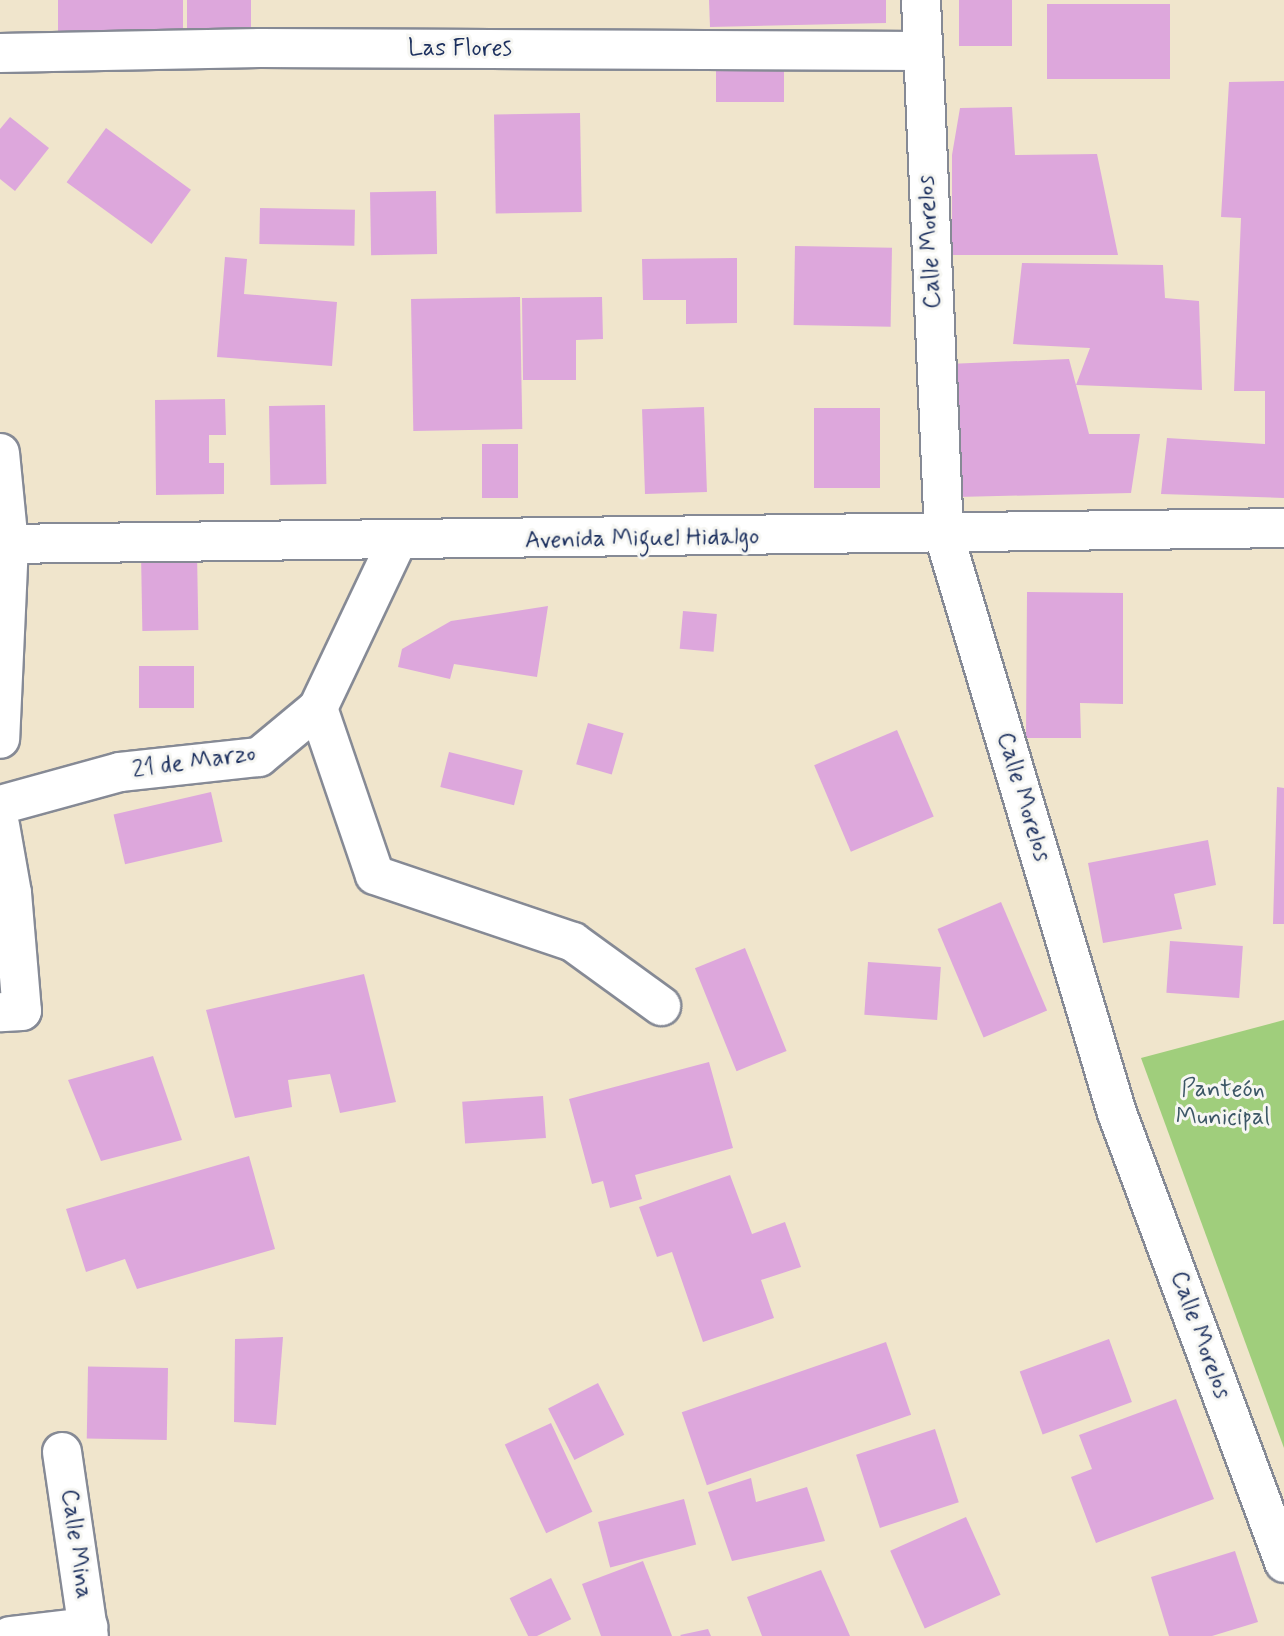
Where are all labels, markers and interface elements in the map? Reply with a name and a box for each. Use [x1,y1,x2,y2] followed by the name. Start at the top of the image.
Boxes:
[407,35,513,63] street label: Las Flores
[912,174,948,310] street label: Calle Morelos
[529,523,755,555] street label: Avenida Miguel Hidalgo
[990,728,1056,866] street label: Calle Morelos
[131,739,257,785] street label: 21 de Marzo
[1176,1076,1270,1132] park label: Panteón Municipal
[1163,1267,1237,1403] street label: Calle Morelos
[54,1488,98,1600] street label: Calle Mina

